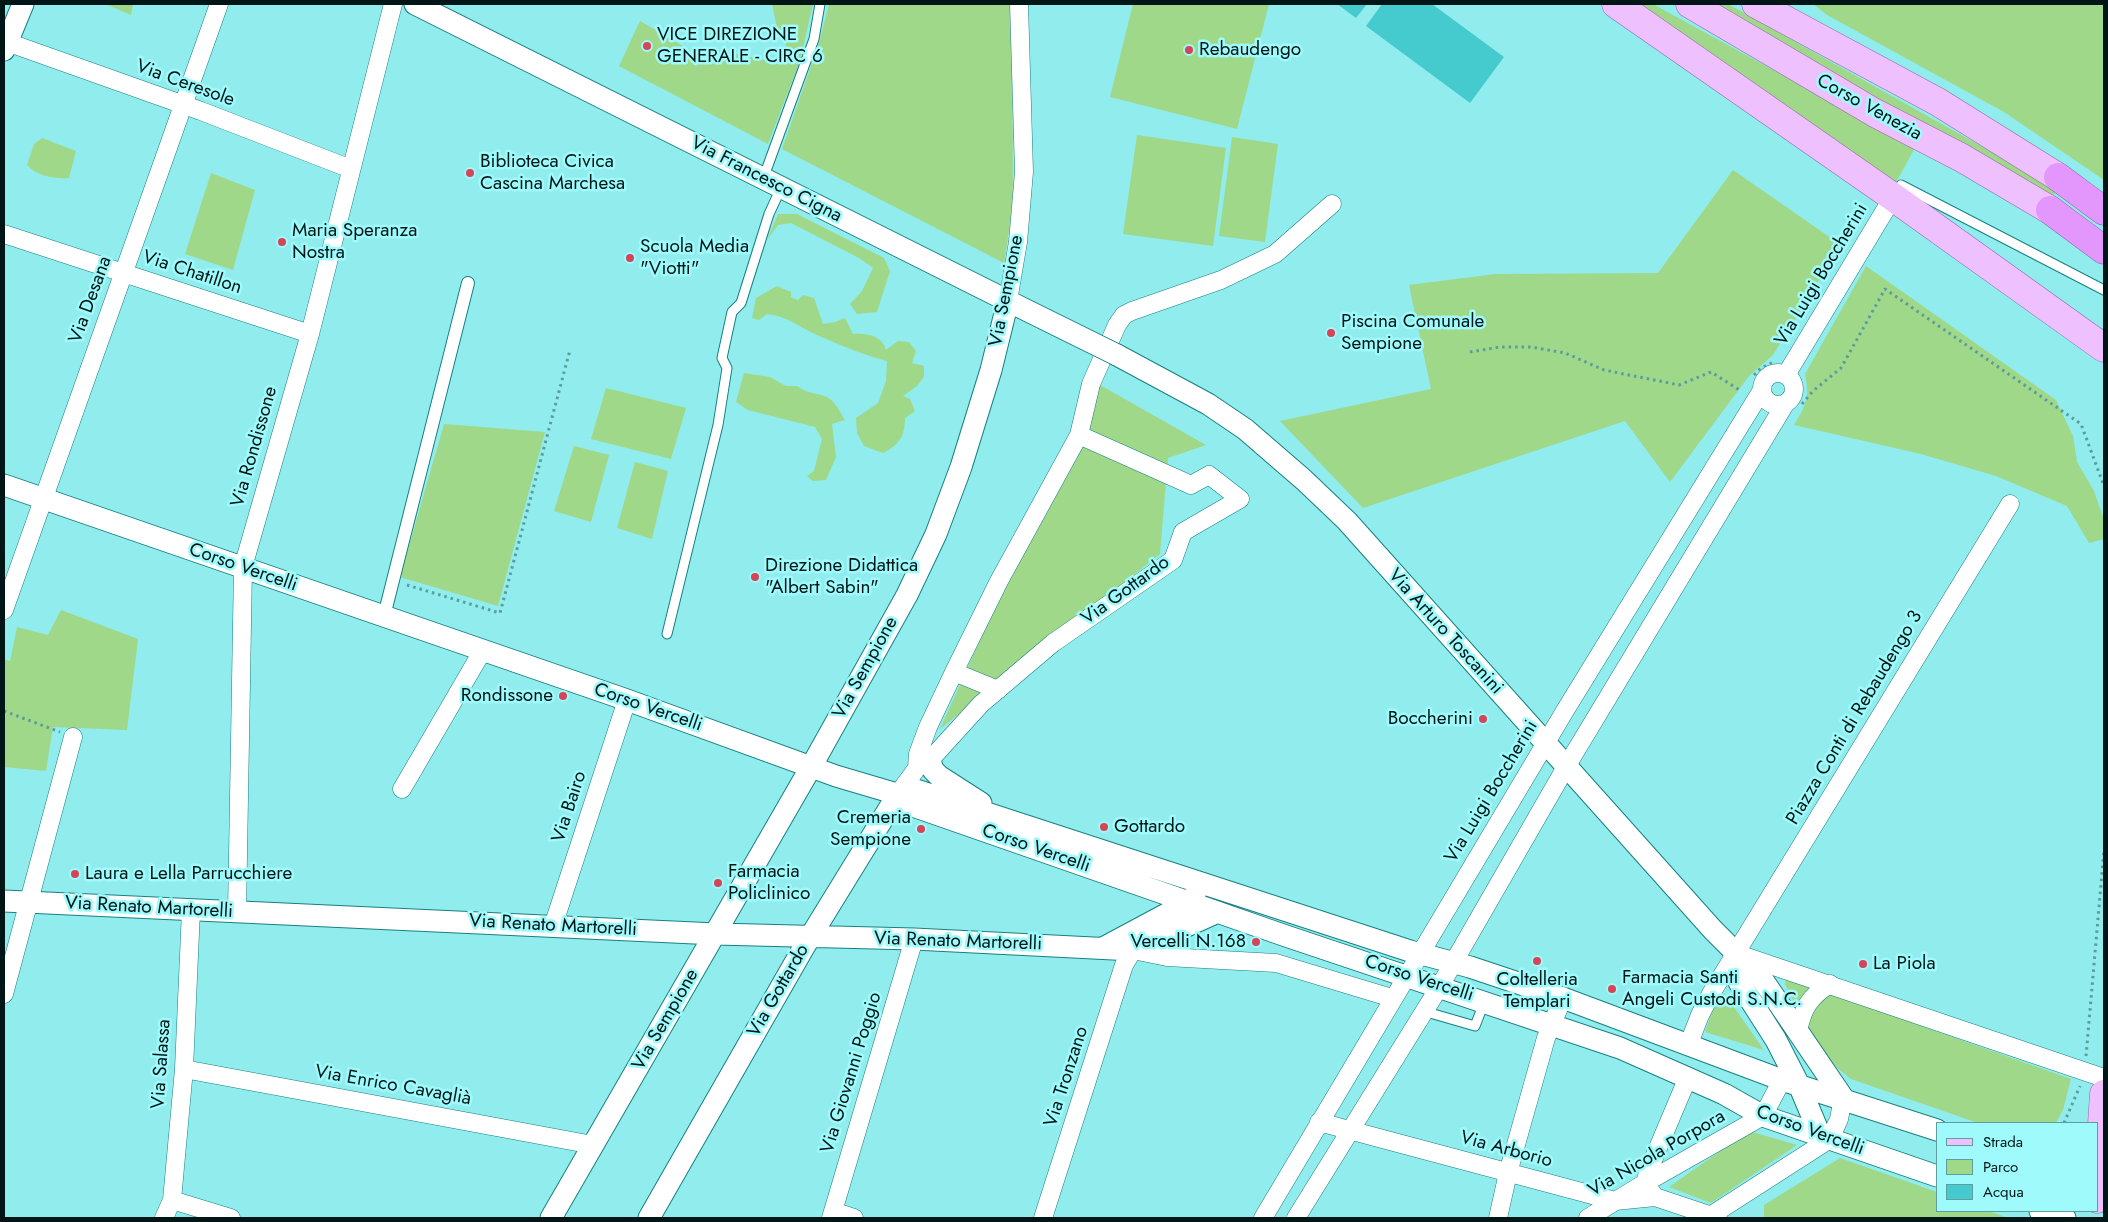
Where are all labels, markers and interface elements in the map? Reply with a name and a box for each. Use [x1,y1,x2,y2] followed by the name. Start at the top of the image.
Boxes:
[657,24,823,68] place label: VICE DIREZIONE GENERALE - CIRC 6
[1199,39,1301,61] place label: Rebaudengo
[641,40,653,52] marker: VICE DIREZIONE GENERALE - CIRC 6
[1183,44,1195,56] marker: Rebaudengo
[133,56,237,112] street label: Via Ceresole
[1812,70,1926,146] street label: Corso Venezia
[687,132,845,228] street label: Via Francesco Cigna
[480,151,625,195] place label: Biblioteca Civica Cascina Marchesa
[464,167,476,179] marker: Biblioteca Civica Cascina Marchesa
[1770,200,1874,350] street label: Via Luigi Boccherini
[292,220,417,264] place label: Maria Speranza Nostra
[985,233,1029,349] street label: Via Sempione
[276,236,288,248] marker: Maria Speranza Nostra
[640,236,749,280] place label: Scuola Media "Viotti"
[139,246,245,300] street label: Via Chatillon
[624,252,636,264] marker: Scuola Media "Viotti"
[65,253,117,347] street label: Via Desana
[1341,311,1484,355] place label: Piscina Comunale Sempione
[1325,327,1337,339] marker: Piscina Comunale Sempione
[227,384,283,510] street label: Via Rondissone
[186,539,300,597] street label: Corso Vercelli
[1077,551,1175,631] street label: Via Gottardo
[765,555,918,599] place label: Direzione Didattica "Albert Sabin"
[1383,564,1507,700] street label: Via Arturo Toscanini
[749,571,761,583] marker: Direzione Didattica "Albert Sabin"
[1782,607,1928,829] street label: Piazza Conti di Rebaudengo 3
[829,613,903,723] street label: Via Sempione
[591,679,705,737] street label: Corso Vercelli
[461,685,553,707] place label: Rondissone
[557,690,569,702] marker: Rondissone
[1388,708,1473,730] place label: Boccherini
[1477,713,1489,725] marker: Boccherini
[1440,717,1544,867] street label: Via Luigi Boccherini
[548,768,592,846] street label: Via Bairo
[830,807,911,851] place label: Cremeria Sempione
[1114,816,1185,838] place label: Gottardo
[979,820,1093,878] street label: Corso Vercelli
[1098,821,1110,833] marker: Gottardo
[915,823,927,835] marker: Cremeria Sempione
[728,861,810,905] place label: Farmacia Policlinico
[85,863,292,885] place label: Laura e Lella Parrucchiere
[69,868,81,880] marker: Laura e Lella Parrucchiere
[712,877,724,889] marker: Farmacia Policlinico
[64,892,234,924] street label: Via Renato Martorelli
[468,910,638,942] street label: Via Renato Martorelli
[874,928,1042,956] street label: Via Renato Martorelli
[1130,931,1246,953] place label: Vercelli N.168
[1250,936,1262,948] marker: Vercelli N.168
[743,941,815,1041] street label: Via Gottardo
[1362,951,1476,1007] street label: Corso Vercelli
[1873,953,1936,975] place label: La Piola
[1531,955,1543,967] marker: Coltelleria Templari
[1857,958,1869,970] marker: La Piola
[628,965,704,1075] street label: Via Sempione
[1622,967,1802,1011] place label: Farmacia Santi Angeli Custodi S.N.C.
[1496,969,1578,1013] place label: Coltelleria Templari
[1606,983,1618,995] marker: Farmacia Santi Angeli Custodi S.N.C.
[817,990,887,1156] street label: Via Giovanni Poggio
[147,1018,177,1110] street label: Via Salassa
[1040,1024,1094,1130] street label: Via Tronzano
[313,1061,473,1111] street label: Via Enrico Cavaglià
[1753,1101,1867,1161] street label: Corso Vercelli
[1585,1106,1729,1202] street label: Via Nicola Porpora
[1936,1122,2098,1212] legend
[1457,1127,1555,1173] street label: Via Arborio
[1983,1131,2023,1153] text: Strada
[1983,1156,2018,1178] text: Parco
[1983,1181,2024,1203] text: Acqua

